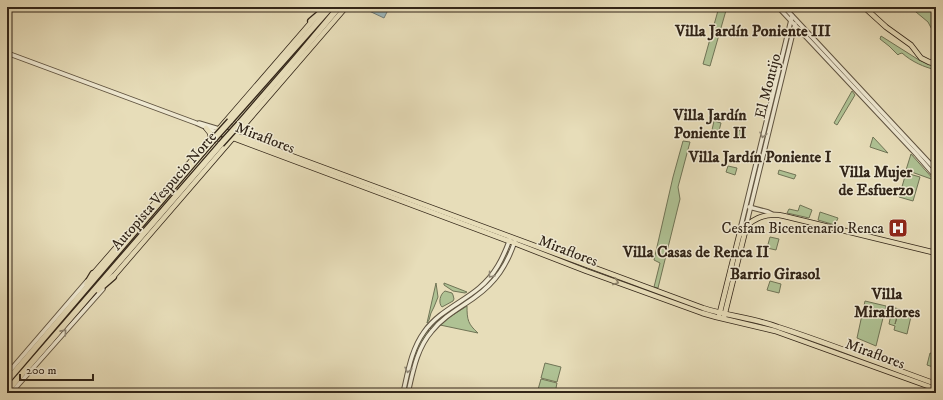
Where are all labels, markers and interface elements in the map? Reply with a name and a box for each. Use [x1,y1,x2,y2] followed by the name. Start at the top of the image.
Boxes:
[674,21,831,41] district label: Villa Jardín Poniente III
[751,51,785,121] street label: El Montijo
[672,105,747,143] district label: Villa Jardín Poniente II
[233,118,297,158] street label: Miraflores
[107,128,221,254] street label: Autopista Vespucio Norte
[759,131,768,138] one-way arrow
[688,147,832,167] district label: Villa Jardín Poniente I
[839,162,914,200] district label: Villa Mujer de Esfuerzo
[887,217,909,239] hospital icon: Cesfam Bicentenario Renca
[722,219,885,238] place label: Cesfam Bicentenario Renca
[536,231,600,271] street label: Miraflores
[622,242,769,262] district label: Villa Casas de Renca II
[730,264,821,284] district label: Barrio Girasol
[488,271,495,278] one-way arrow
[612,277,619,285] one-way arrow
[854,284,921,322] district label: Villa Miraflores
[60,329,67,337] one-way arrow
[843,334,907,374] street label: Miraflores
[20,356,93,382] scale bar
[26,363,56,378] text: 200 m
[405,367,413,373] one-way arrow

